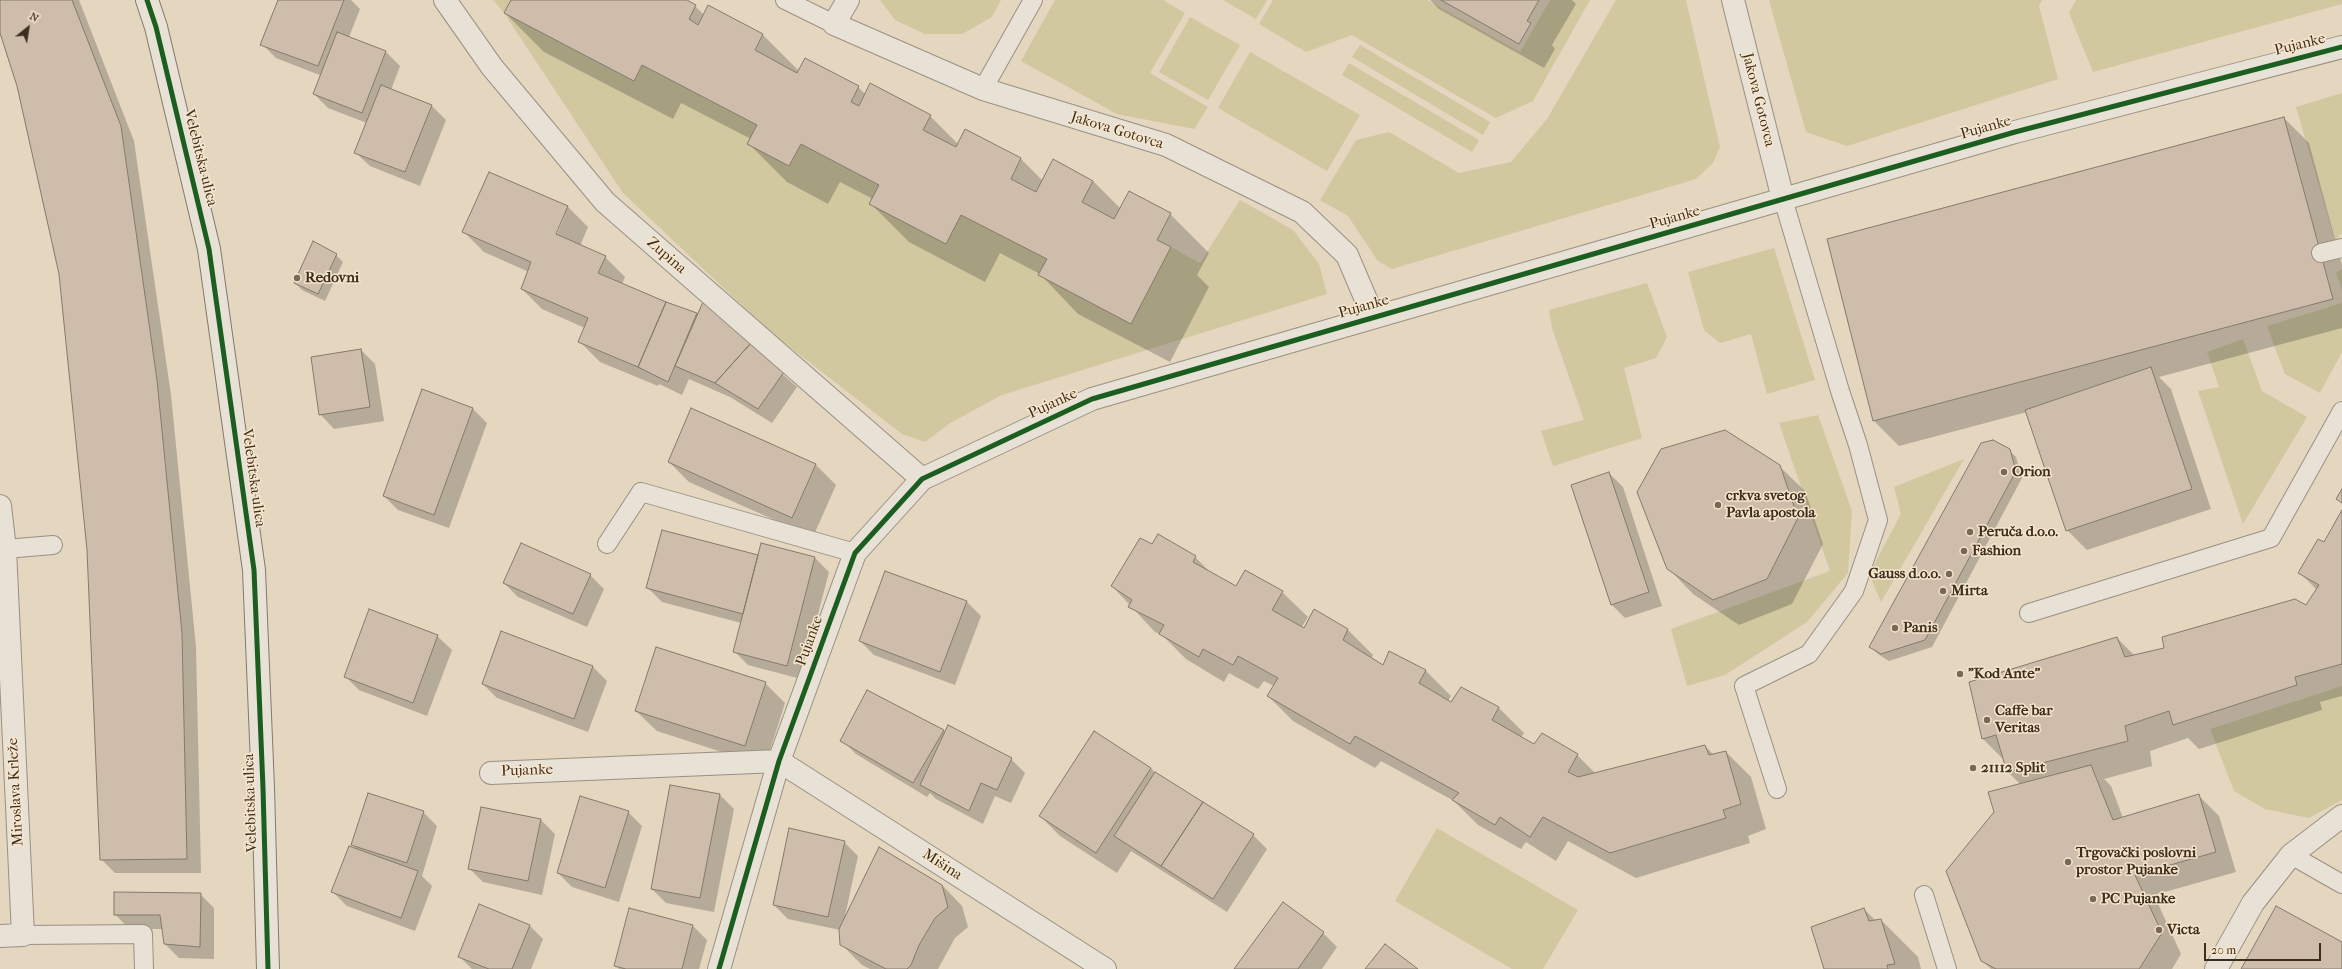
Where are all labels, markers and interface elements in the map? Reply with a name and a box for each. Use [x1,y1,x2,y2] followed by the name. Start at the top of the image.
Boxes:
[8,8,48,48] north arrow
[27,9,41,25] text: N
[2273,30,2327,60] street label: Pujanke
[1738,51,1778,149] street label: Jakova Gotovca
[179,108,221,208] street label: Velebitska ulica
[1068,108,1166,154] street label: Jakova Gotovca
[1959,112,2013,144] street label: Pujanke
[1648,202,1702,234] street label: Pujanke
[642,234,690,278] street label: Zupina
[305,269,359,287] place label: Redovni
[292,273,302,283] marker: Redovni
[1337,291,1391,323] street label: Pujanke
[1026,385,1080,423] street label: Pujanke
[237,428,269,528] street label: Velebitska ulica
[2012,463,2051,481] place label: Orion
[1999,467,2009,477] marker: Orion
[1726,487,1815,522] place label: crkva svetog Pavla apostola
[1713,500,1723,510] marker: crkva svetog Pavla apostola
[1978,523,2058,541] place label: Peruča d.o.o.
[1965,527,1975,537] marker: Peruča d.o.o.
[1972,542,2021,560] place label: Fashion
[1959,546,1969,556] marker: Fashion
[1868,565,1941,583] place label: Gauss d.o.o.
[1944,569,1954,579] marker: Gauss d.o.o.
[1951,582,1988,600] place label: Mirta
[1938,586,1948,596] marker: Mirta
[793,614,827,668] street label: Pujanke
[1903,619,1938,637] place label: Panis
[1890,623,1900,633] marker: Panis
[1968,665,2040,683] place label: "Kod Ante"
[1955,669,1965,679] marker: "Kod Ante"
[1995,702,2053,737] place label: Caffe bar Veritas
[1982,715,1992,725] marker: Caffe bar Veritas
[4,737,28,847] street label: Miroslava Krleže
[240,753,262,853] street label: Velebitska ulica
[1981,759,2045,777] place label: 21112 Split
[501,761,553,781] street label: Pujanke
[1968,763,1978,773] marker: 21112 Split
[2076,844,2196,879] place label: Trgovački poslovni prostor Pujanke
[919,846,965,884] street label: Mišina
[2063,857,2073,867] marker: Trgovački poslovni prostor Pujanke
[2101,890,2175,908] place label: PC Pujanke
[2088,894,2098,904] marker: PC Pujanke
[2167,921,2200,939] place label: Victa
[2154,925,2164,935] marker: Victa
[2206,935,2323,961] scale bar
[2211,943,2236,957] text: 20 m

